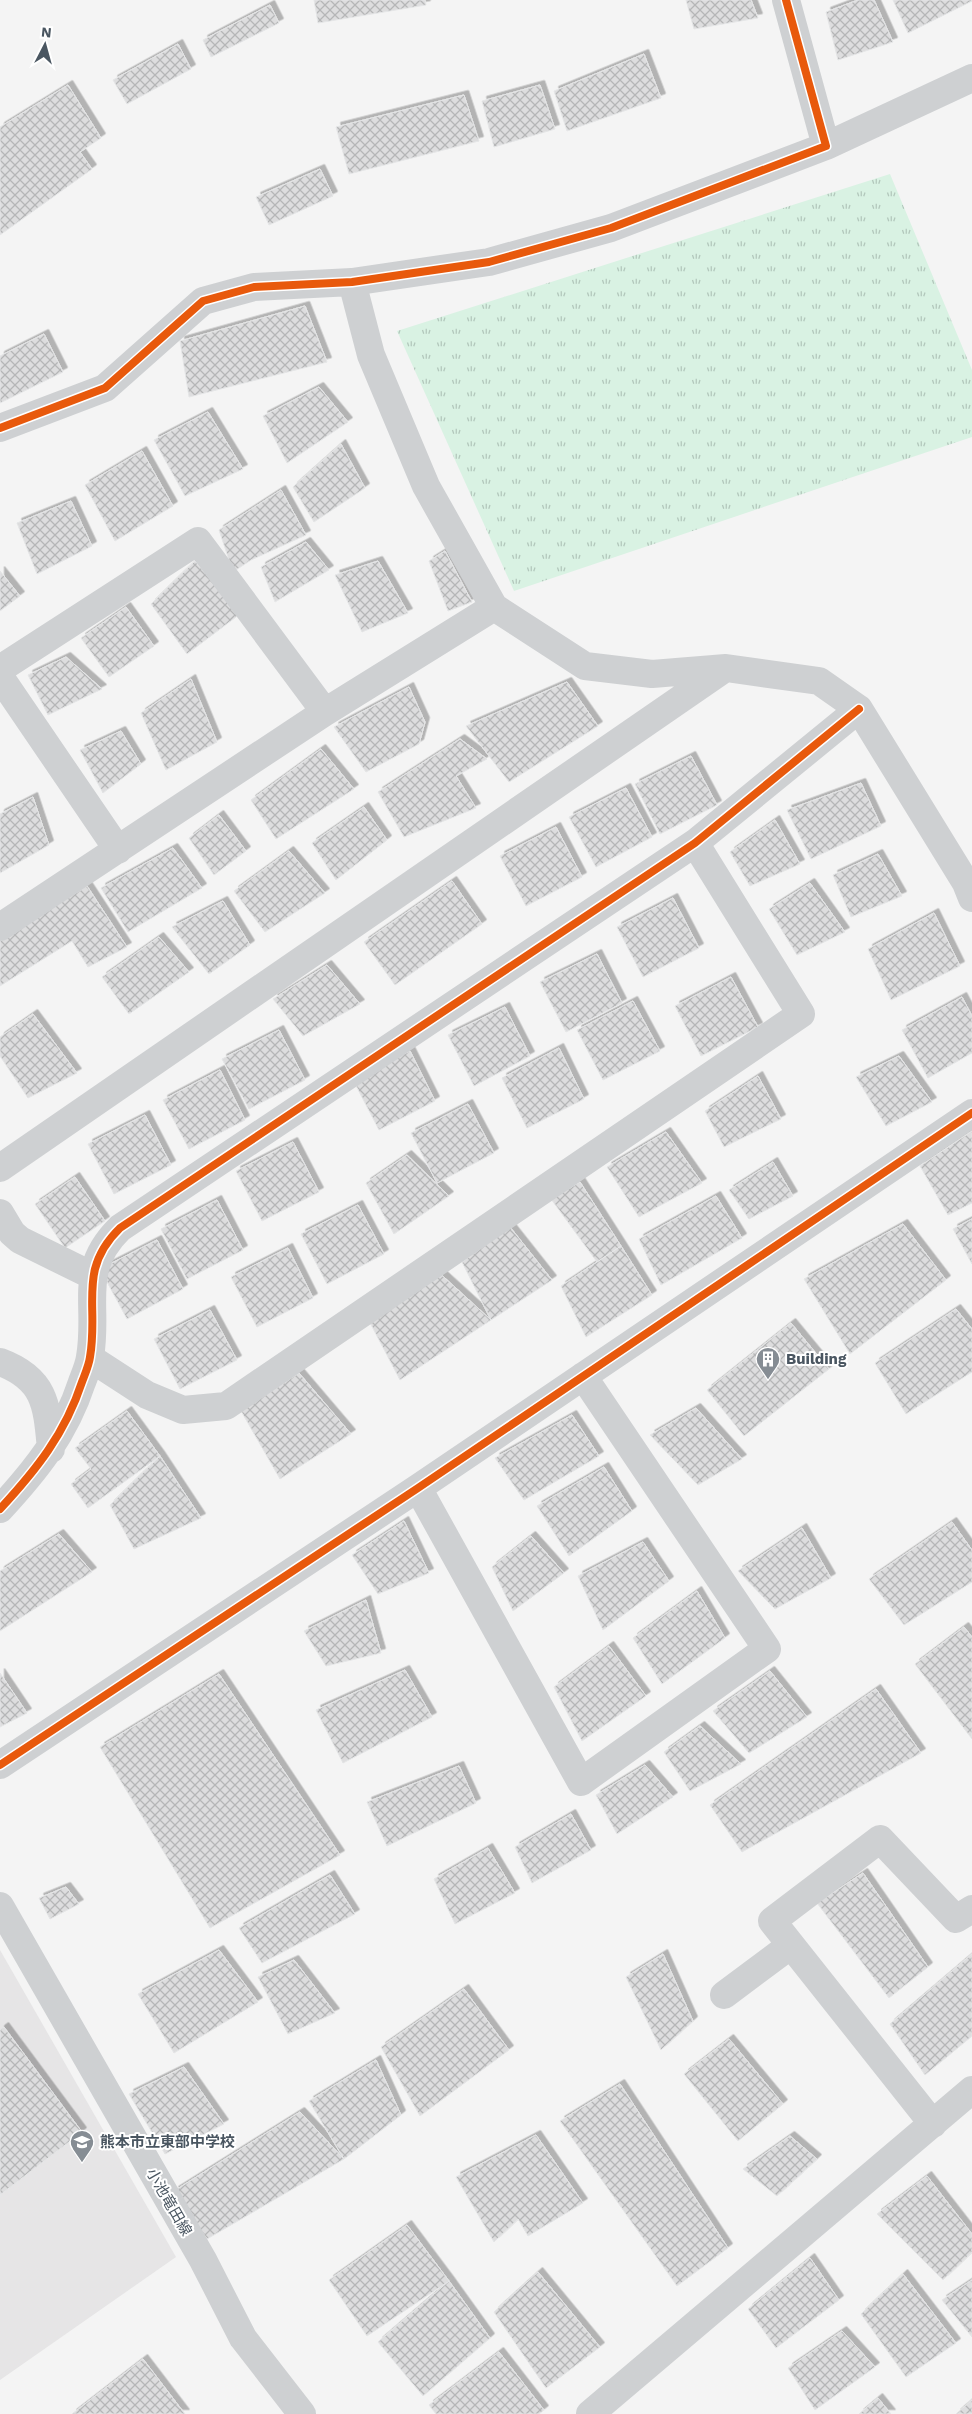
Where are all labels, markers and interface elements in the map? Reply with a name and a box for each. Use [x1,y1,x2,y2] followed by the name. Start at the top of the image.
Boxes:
[20,20,70,70] north arrow
[40,24,52,41] text: N
[755,1346,781,1380] building icon: Building
[786,1350,847,1368] place label: Building
[69,2129,95,2163] school or university icon: 熊本市立東部中学校
[100,2133,235,2151] place label: 熊本市立東部中学校
[142,2165,196,2239] street label: 小池竜田線

